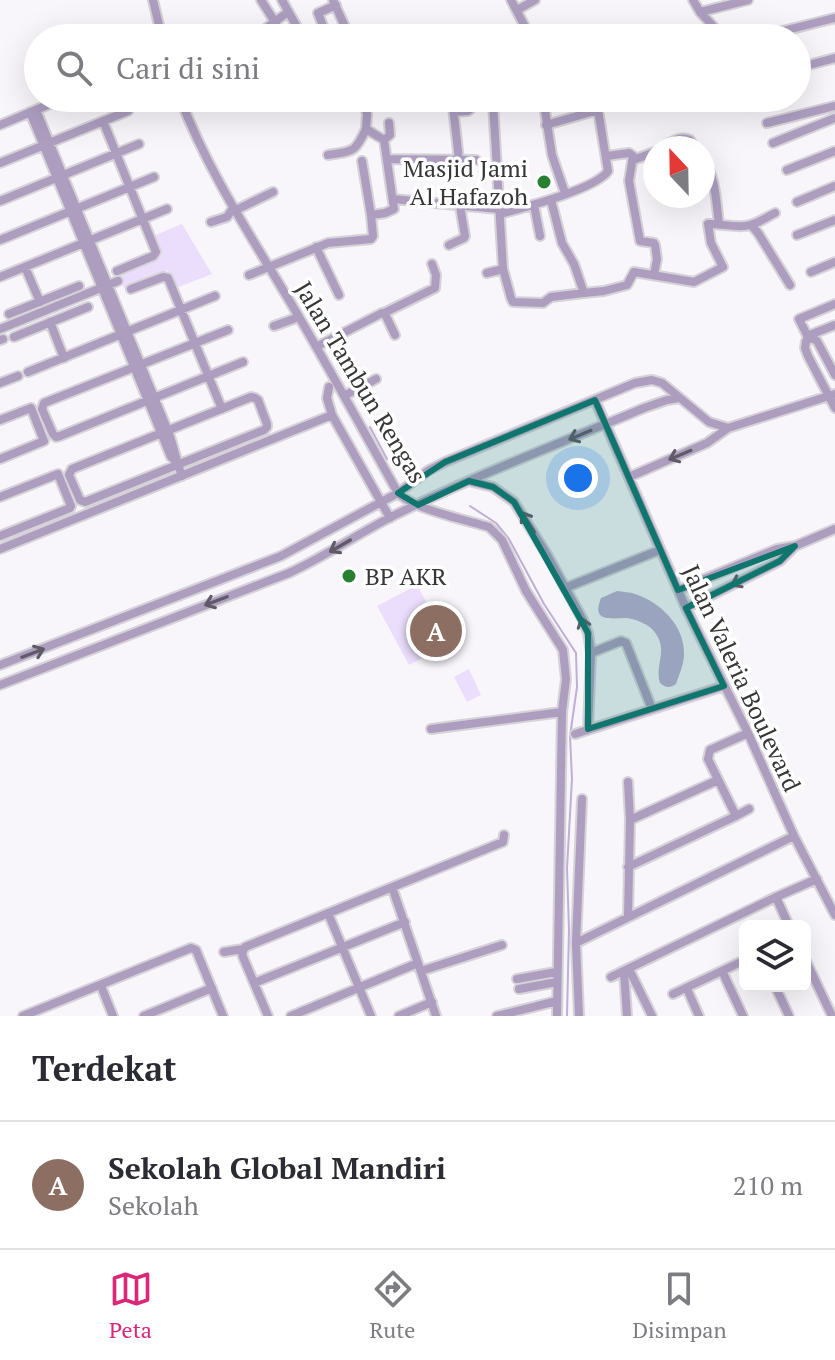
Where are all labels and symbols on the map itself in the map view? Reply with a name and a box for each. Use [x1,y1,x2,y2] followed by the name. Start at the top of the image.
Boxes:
[643,136,715,208] north arrow
[403,152,528,212] place label: Masjid Jami Al Hafazoh
[535,173,553,191] marker: Masjid Jami Al Hafazoh
[288,275,434,489] street label: Jalan Tambun Rengas
[568,428,593,443] one-way arrow
[668,448,693,463] one-way arrow
[558,458,598,498] your location
[519,511,535,534] one-way arrow
[329,539,352,555] one-way arrow
[675,559,809,797] street label: Jalan Valeria Boulevard
[365,560,447,592] place label: BP AKR
[340,567,358,585] marker: BP AKR
[731,573,755,588] one-way arrow
[204,595,229,610] one-way arrow
[410,601,462,661] pin: A
[576,617,591,642] one-way arrow
[20,644,45,659] one-way arrow

